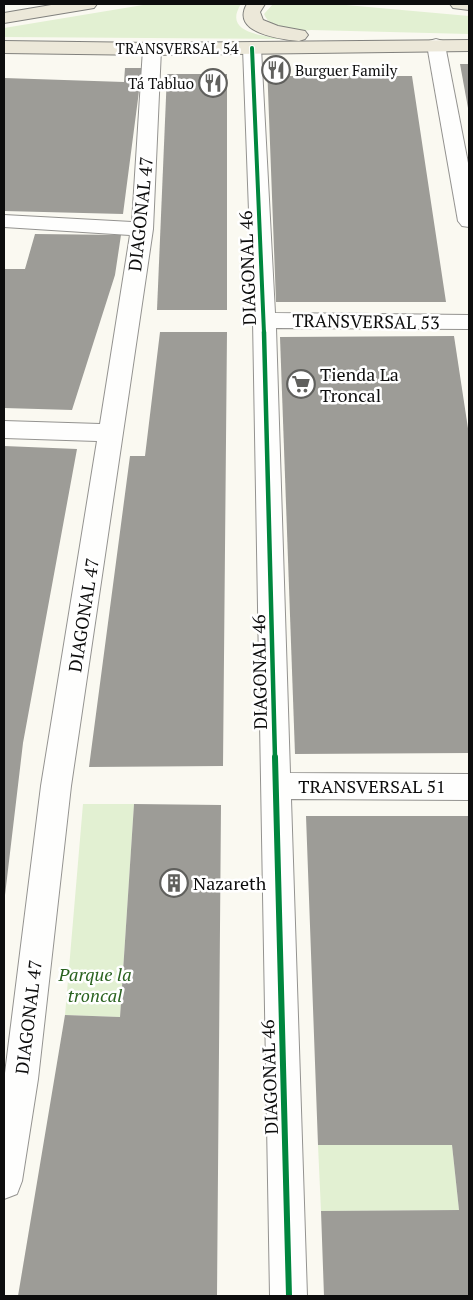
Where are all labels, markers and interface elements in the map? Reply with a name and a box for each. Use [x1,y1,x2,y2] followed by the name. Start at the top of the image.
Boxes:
[116,38,238,58] street label: TRANSVERSAL 54
[261,55,291,85] restaurant icon: Burguer Family
[295,60,398,80] place label: Burguer Family
[198,68,228,98] restaurant icon: Tá Tabluo
[128,73,194,93] place label: Tá Tabluo
[122,156,158,272] street label: DIAGONAL 47
[233,210,261,326] street label: DIAGONAL 46
[292,308,440,334] street label: TRANSVERSAL 53
[320,362,399,407] place label: Tienda La Troncal
[286,369,316,399] supermarket icon: Tienda La Troncal
[62,556,104,674] street label: DIAGONAL 47
[246,614,272,730] street label: DIAGONAL 46
[298,774,446,798] street label: TRANSVERSAL 51
[159,868,189,898] building icon: Nazareth
[193,871,267,895] place label: Nazareth
[9,958,47,1076] street label: DIAGONAL 47
[57,962,132,1007] park label: Parque la troncal
[255,1019,283,1135] street label: DIAGONAL 46

